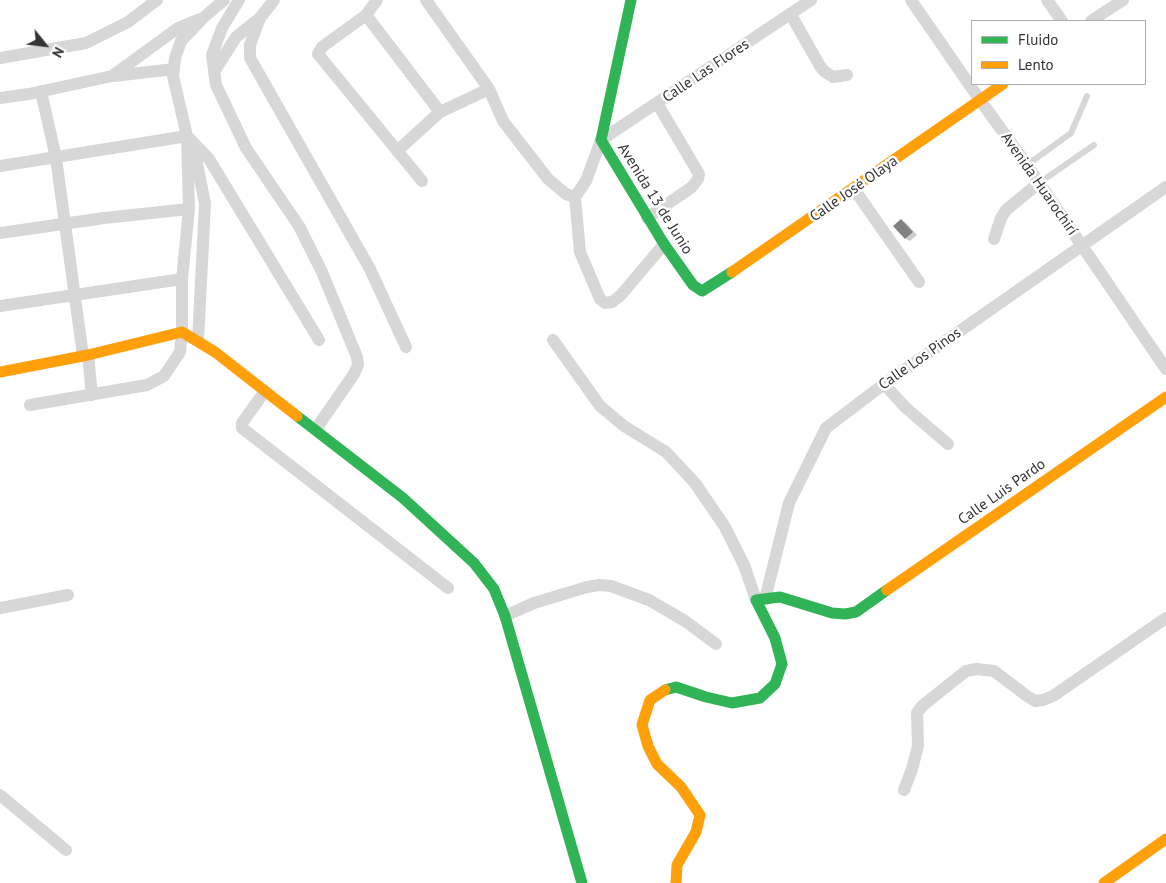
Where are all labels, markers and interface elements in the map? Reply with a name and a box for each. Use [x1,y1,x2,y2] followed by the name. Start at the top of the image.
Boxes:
[20,20,70,70] north arrow
[971,20,1146,85] legend
[1018,30,1058,49] text: Fluido
[659,35,753,107] street label: Calle Las Flores
[48,44,68,61] text: N
[1018,55,1054,74] text: Lento
[997,129,1081,239] street label: Avenida Huarochirí
[614,140,696,258] street label: Avenida 13 de Junio
[807,152,901,226] street label: Calle José Olaya
[875,324,965,394] street label: Calle Los Pinos
[955,455,1049,529] street label: Calle Luis Pardo

